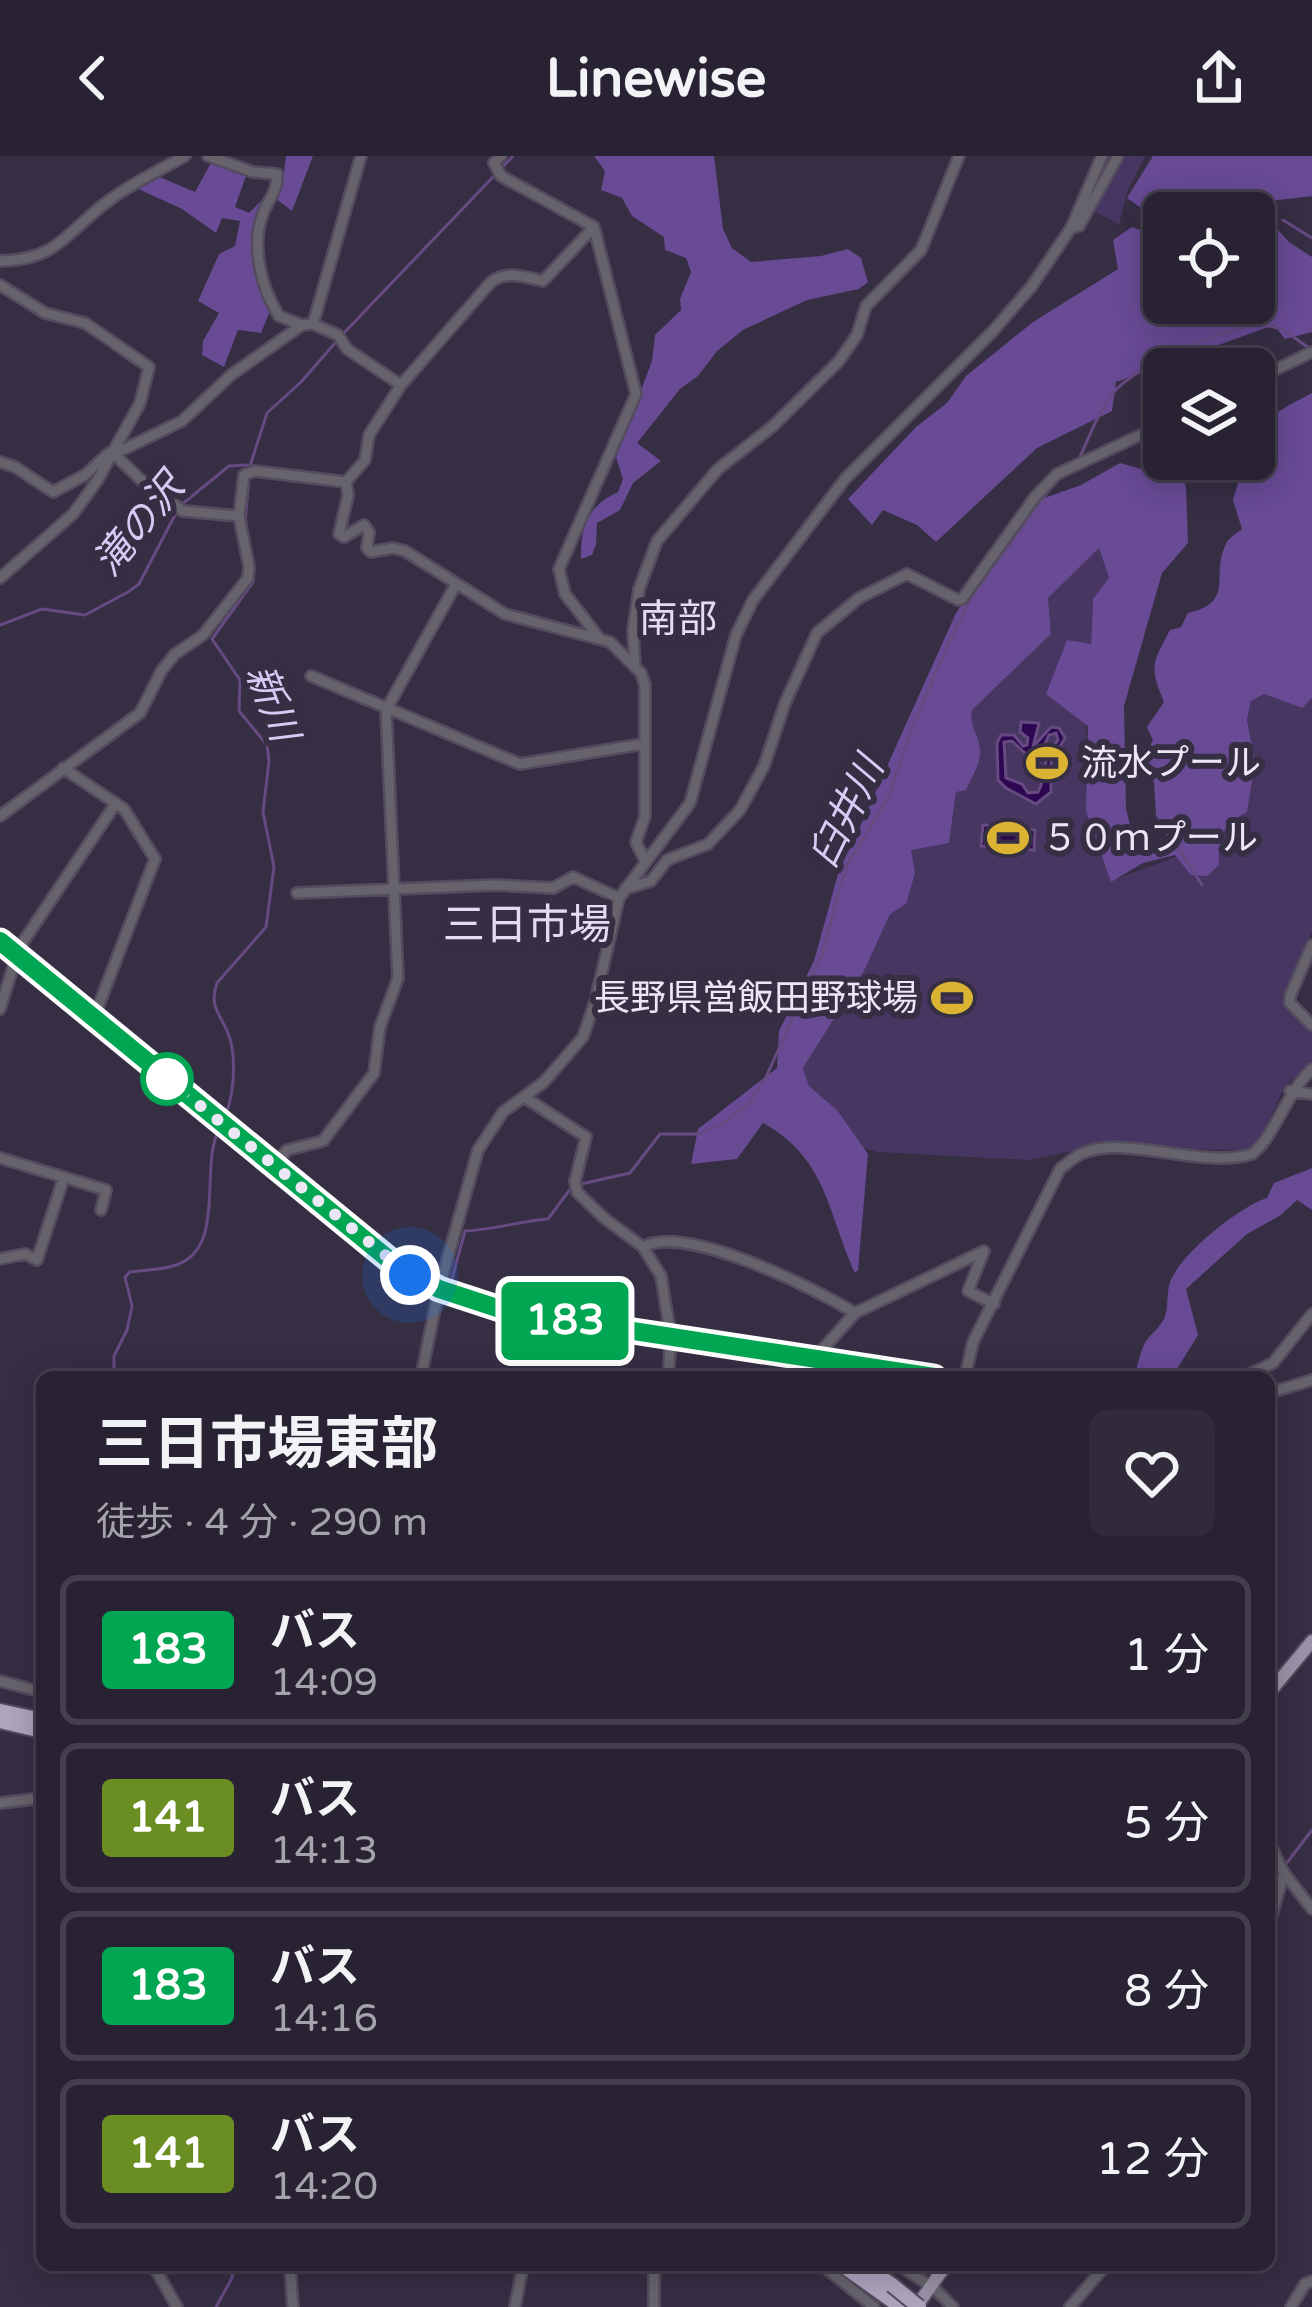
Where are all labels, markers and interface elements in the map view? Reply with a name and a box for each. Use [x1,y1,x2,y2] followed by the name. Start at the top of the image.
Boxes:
[60,45,126,111] icon: back
[1186,45,1252,111] icon: share
[546,46,766,111] text: Linewise
[1143,192,1275,480] map controls
[1143,192,1275,324] button: locate
[1143,348,1275,480] button: layers
[84,461,197,585] water label: 滝の沢
[639,596,717,643] district label: 南部
[236,658,309,752] water label: 新川
[1024,740,1070,786] sports icon: 流水プール
[1081,742,1261,785] place label: 流水プール
[800,746,896,875] water label: 臼井川
[985,815,1031,861] sports icon: ５０ｍプール
[1042,817,1258,860] place label: ５０ｍプール
[443,900,611,951] district label: 三日市場
[929,975,975,1021] sports icon: 長野県営飯田野球場
[594,977,918,1020] place label: 長野県営飯田野球場
[142,1054,192,1104] unlabelled marker
[380,1245,440,1305] your location
[496,1282,634,1360] line badge: 183
[525,1295,605,1346] text: 183
[1089,1410,1215,1536] button: heart
[96,1411,438,1479] text: 三日市場東部
[96,1499,428,1546] text: 徒歩 · 4 分 · 290 m
[270,1605,360,1659] text: バス
[128,1624,208,1675] text: 183
[1124,1629,1209,1683] text: 1 分
[270,1659,378,1706] text: 14:09
[270,1773,360,1827] text: バス
[128,1792,208,1843] text: 141
[1124,1797,1209,1851] text: 5 分
[270,1827,378,1874] text: 14:13
[270,1941,360,1995] text: バス
[128,1960,208,2011] text: 183
[1124,1965,1209,2019] text: 8 分
[270,1995,378,2042] text: 14:16
[270,2109,360,2163] text: バス
[128,2128,208,2179] text: 141
[1096,2133,1209,2187] text: 12 分
[270,2163,378,2210] text: 14:20

